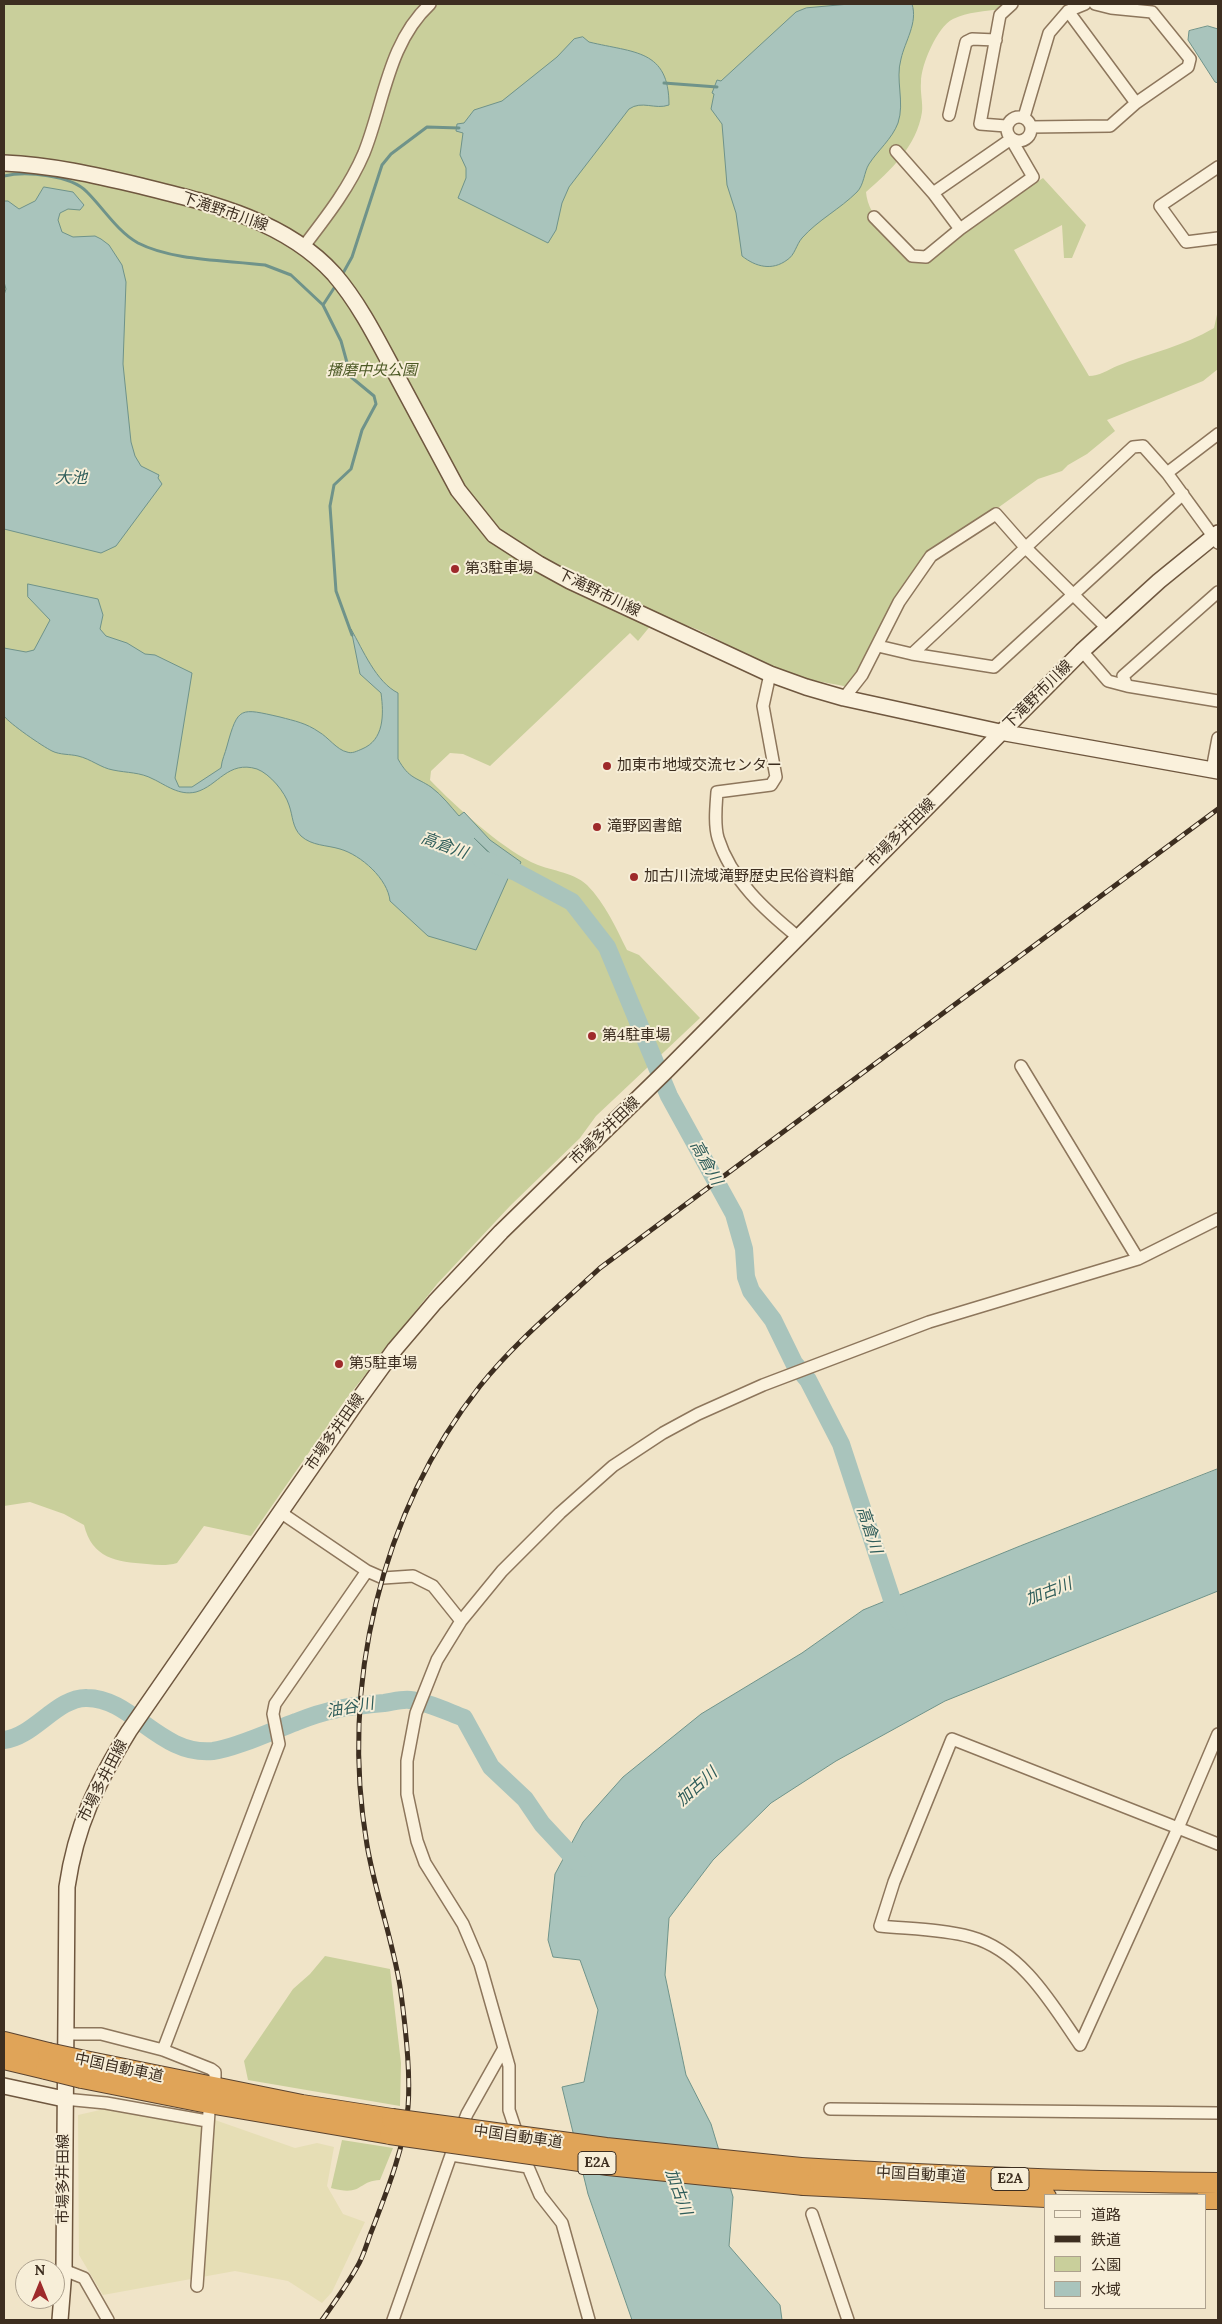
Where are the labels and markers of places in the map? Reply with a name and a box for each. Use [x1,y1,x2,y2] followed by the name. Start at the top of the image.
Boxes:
[465,560,533,578] place label: 第3駐車場
[449,563,461,575] marker: 第3駐車場
[617,757,782,775] place label: 加東市地域交流センター
[601,760,613,772] marker: 加東市地域交流センター
[607,818,682,836] place label: 滝野図書館
[591,821,603,833] marker: 滝野図書館
[644,868,854,886] place label: 加古川流域滝野歴史民俗資料館
[628,871,640,883] marker: 加古川流域滝野歴史民俗資料館
[602,1027,670,1045] place label: 第4駐車場
[586,1030,598,1042] marker: 第4駐車場
[349,1355,417,1373] place label: 第5駐車場
[333,1358,345,1370] marker: 第5駐車場

